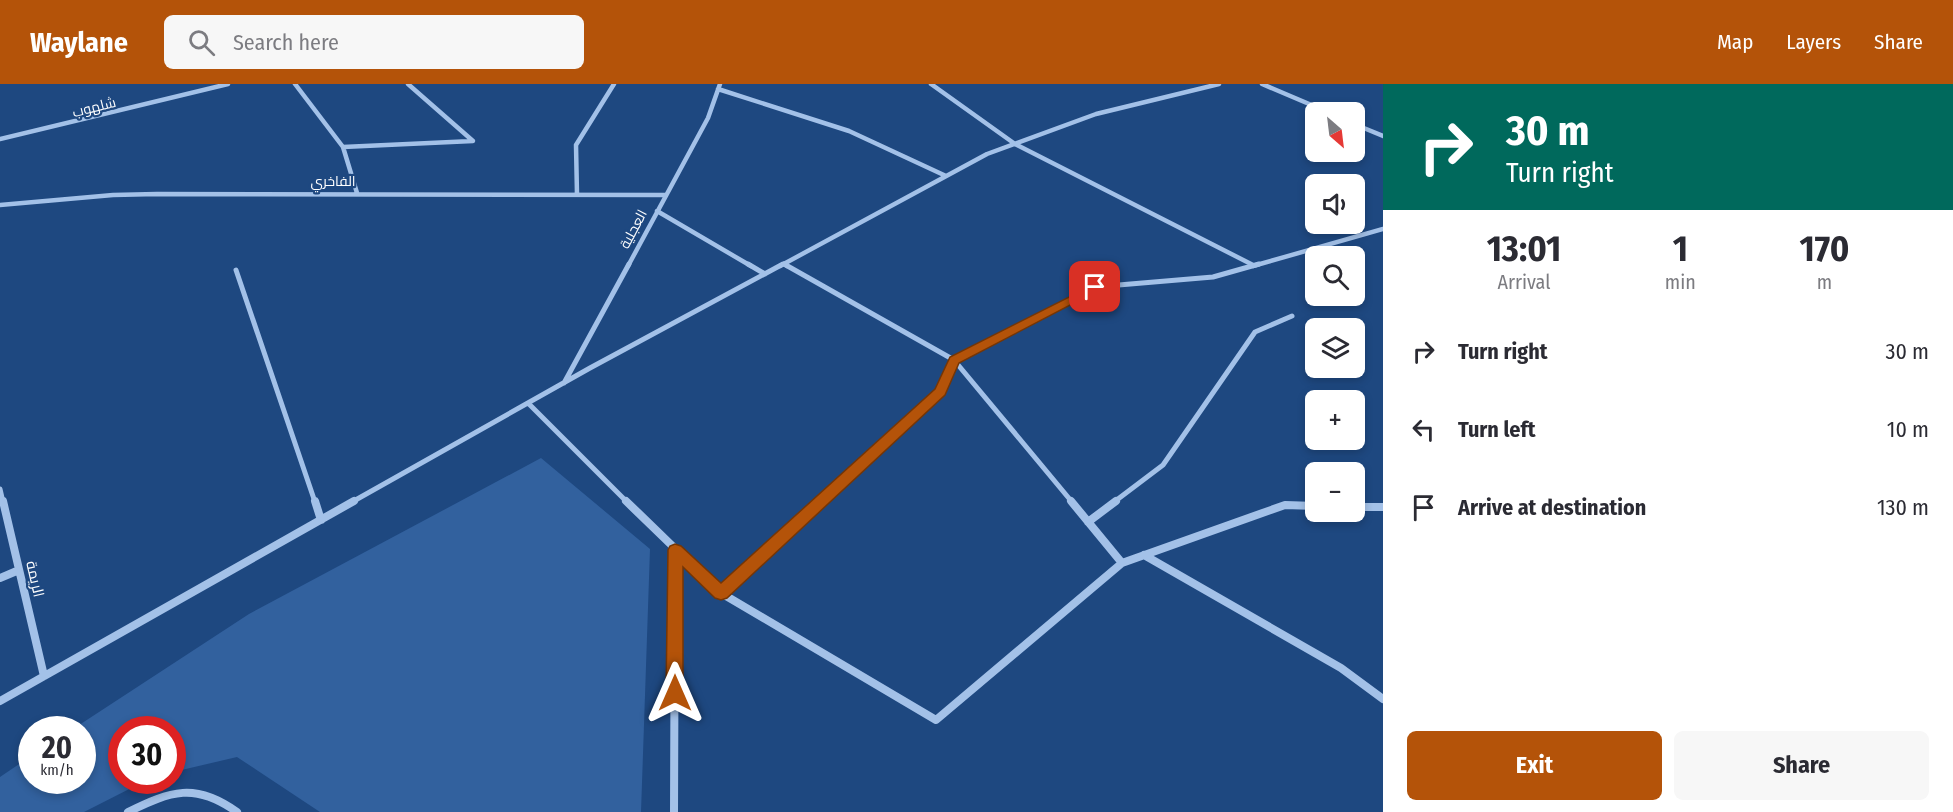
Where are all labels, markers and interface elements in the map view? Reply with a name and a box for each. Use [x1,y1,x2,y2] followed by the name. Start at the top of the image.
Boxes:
[164,15,584,69] search box
[30,26,128,59] text: Waylane
[185,26,218,59] icon: search
[233,29,339,56] text: Search here
[1717,29,1753,55] text: Map
[1786,29,1841,55] text: Layers
[1874,29,1923,55] text: Share
[71,94,118,121] street label: شلهوب
[1305,102,1365,162] north arrow
[1305,102,1365,522] map controls
[1506,106,1590,156] text: 30 m
[1407,108,1485,186] icon: right
[1506,157,1614,189] text: Turn right
[310,173,356,193] street label: الفاخري
[1305,174,1365,234] button: sound
[616,207,651,252] street label: العجلية
[1487,227,1561,271] text: 13:01
[1673,227,1688,271] text: 1
[1799,227,1849,271] text: 170
[1305,246,1365,306] button: search
[1069,261,1120,312] pin
[1078,270,1111,303] icon: arrive
[1497,270,1550,294] text: Arrival
[1665,270,1696,294] text: min
[1817,270,1832,294] text: m
[1305,318,1365,378] button: layers
[1407,335,1440,368] icon: right
[1458,338,1547,365] text: Turn right
[1886,338,1929,365] text: 30 m
[1305,390,1365,450] button: +
[1407,413,1440,446] icon: left
[1458,416,1536,443] text: Turn left
[1887,416,1929,443] text: 10 m
[1305,462,1365,522] button: −
[1407,491,1440,524] icon: arrive
[1458,494,1646,521] text: Arrive at destination
[1877,494,1929,521] text: 130 m
[22,559,48,599] street label: الريمة
[643,661,707,725] position arrow
[108,716,186,794] speed limit sign: 30
[42,730,72,766] text: 20
[1407,731,1662,800] button: Exit
[1674,731,1929,800] button: Share
[40,761,74,779] text: km/h

